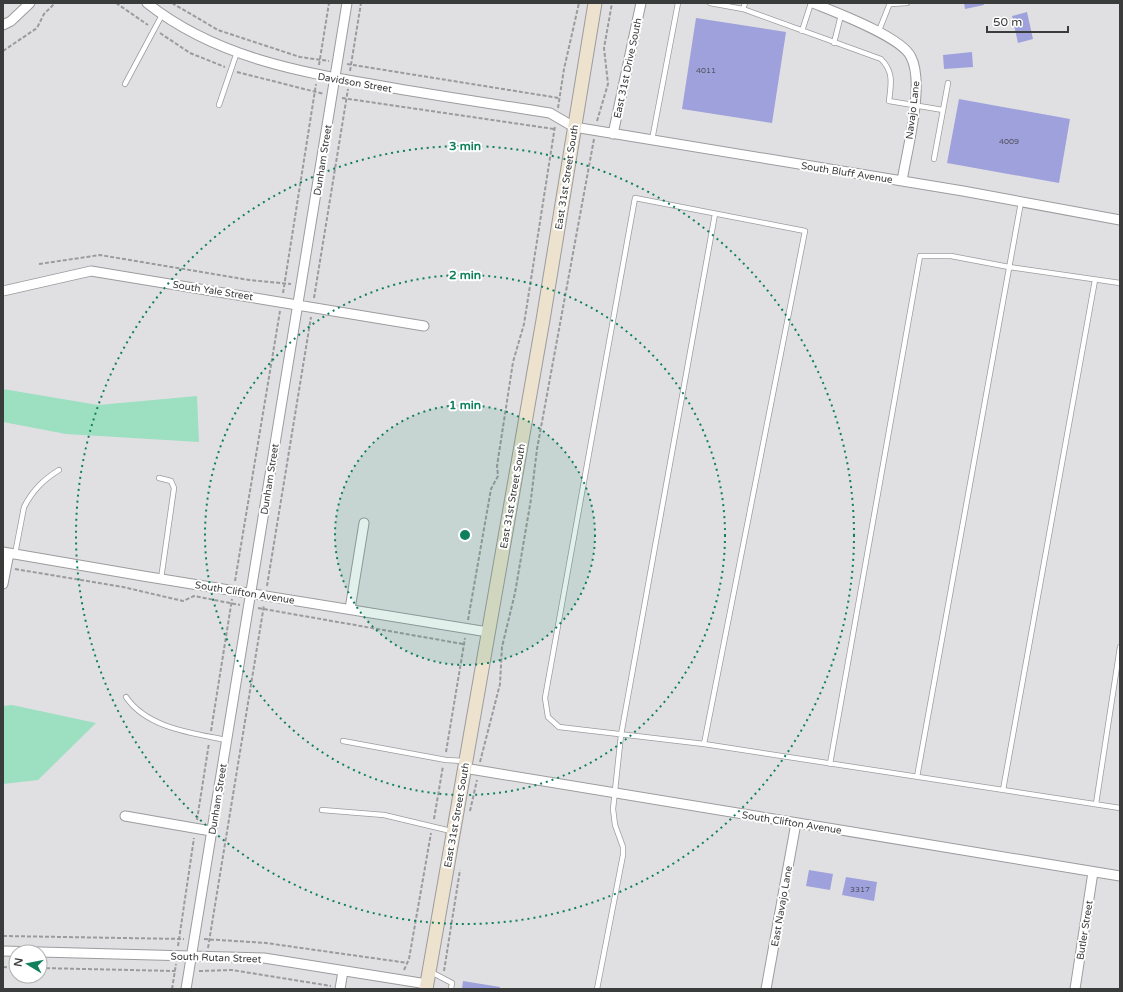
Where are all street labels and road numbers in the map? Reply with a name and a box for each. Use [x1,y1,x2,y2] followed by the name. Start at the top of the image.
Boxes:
[611,17,644,120] street label: East 31st Drive South
[317,71,393,95] street label: Davidson Street
[903,80,923,140] street label: Navajo Lane
[311,124,335,196] street label: Dunham Street
[553,124,581,231] street label: East 31st Street South
[800,160,894,186] street label: South Bluff Avenue
[172,279,254,303] street label: South Yale Street
[258,443,282,515] street label: Dunham Street
[498,443,528,550] street label: East 31st Street South
[194,579,296,607] street label: South Clifton Avenue
[442,762,472,869] street label: East 31st Street South
[206,763,230,835] street label: Dunham Street
[741,809,843,837] street label: South Clifton Avenue
[769,864,795,948] street label: East Navajo Lane
[1074,899,1096,961] street label: Butler Street
[170,950,262,966] street label: South Rutan Street

